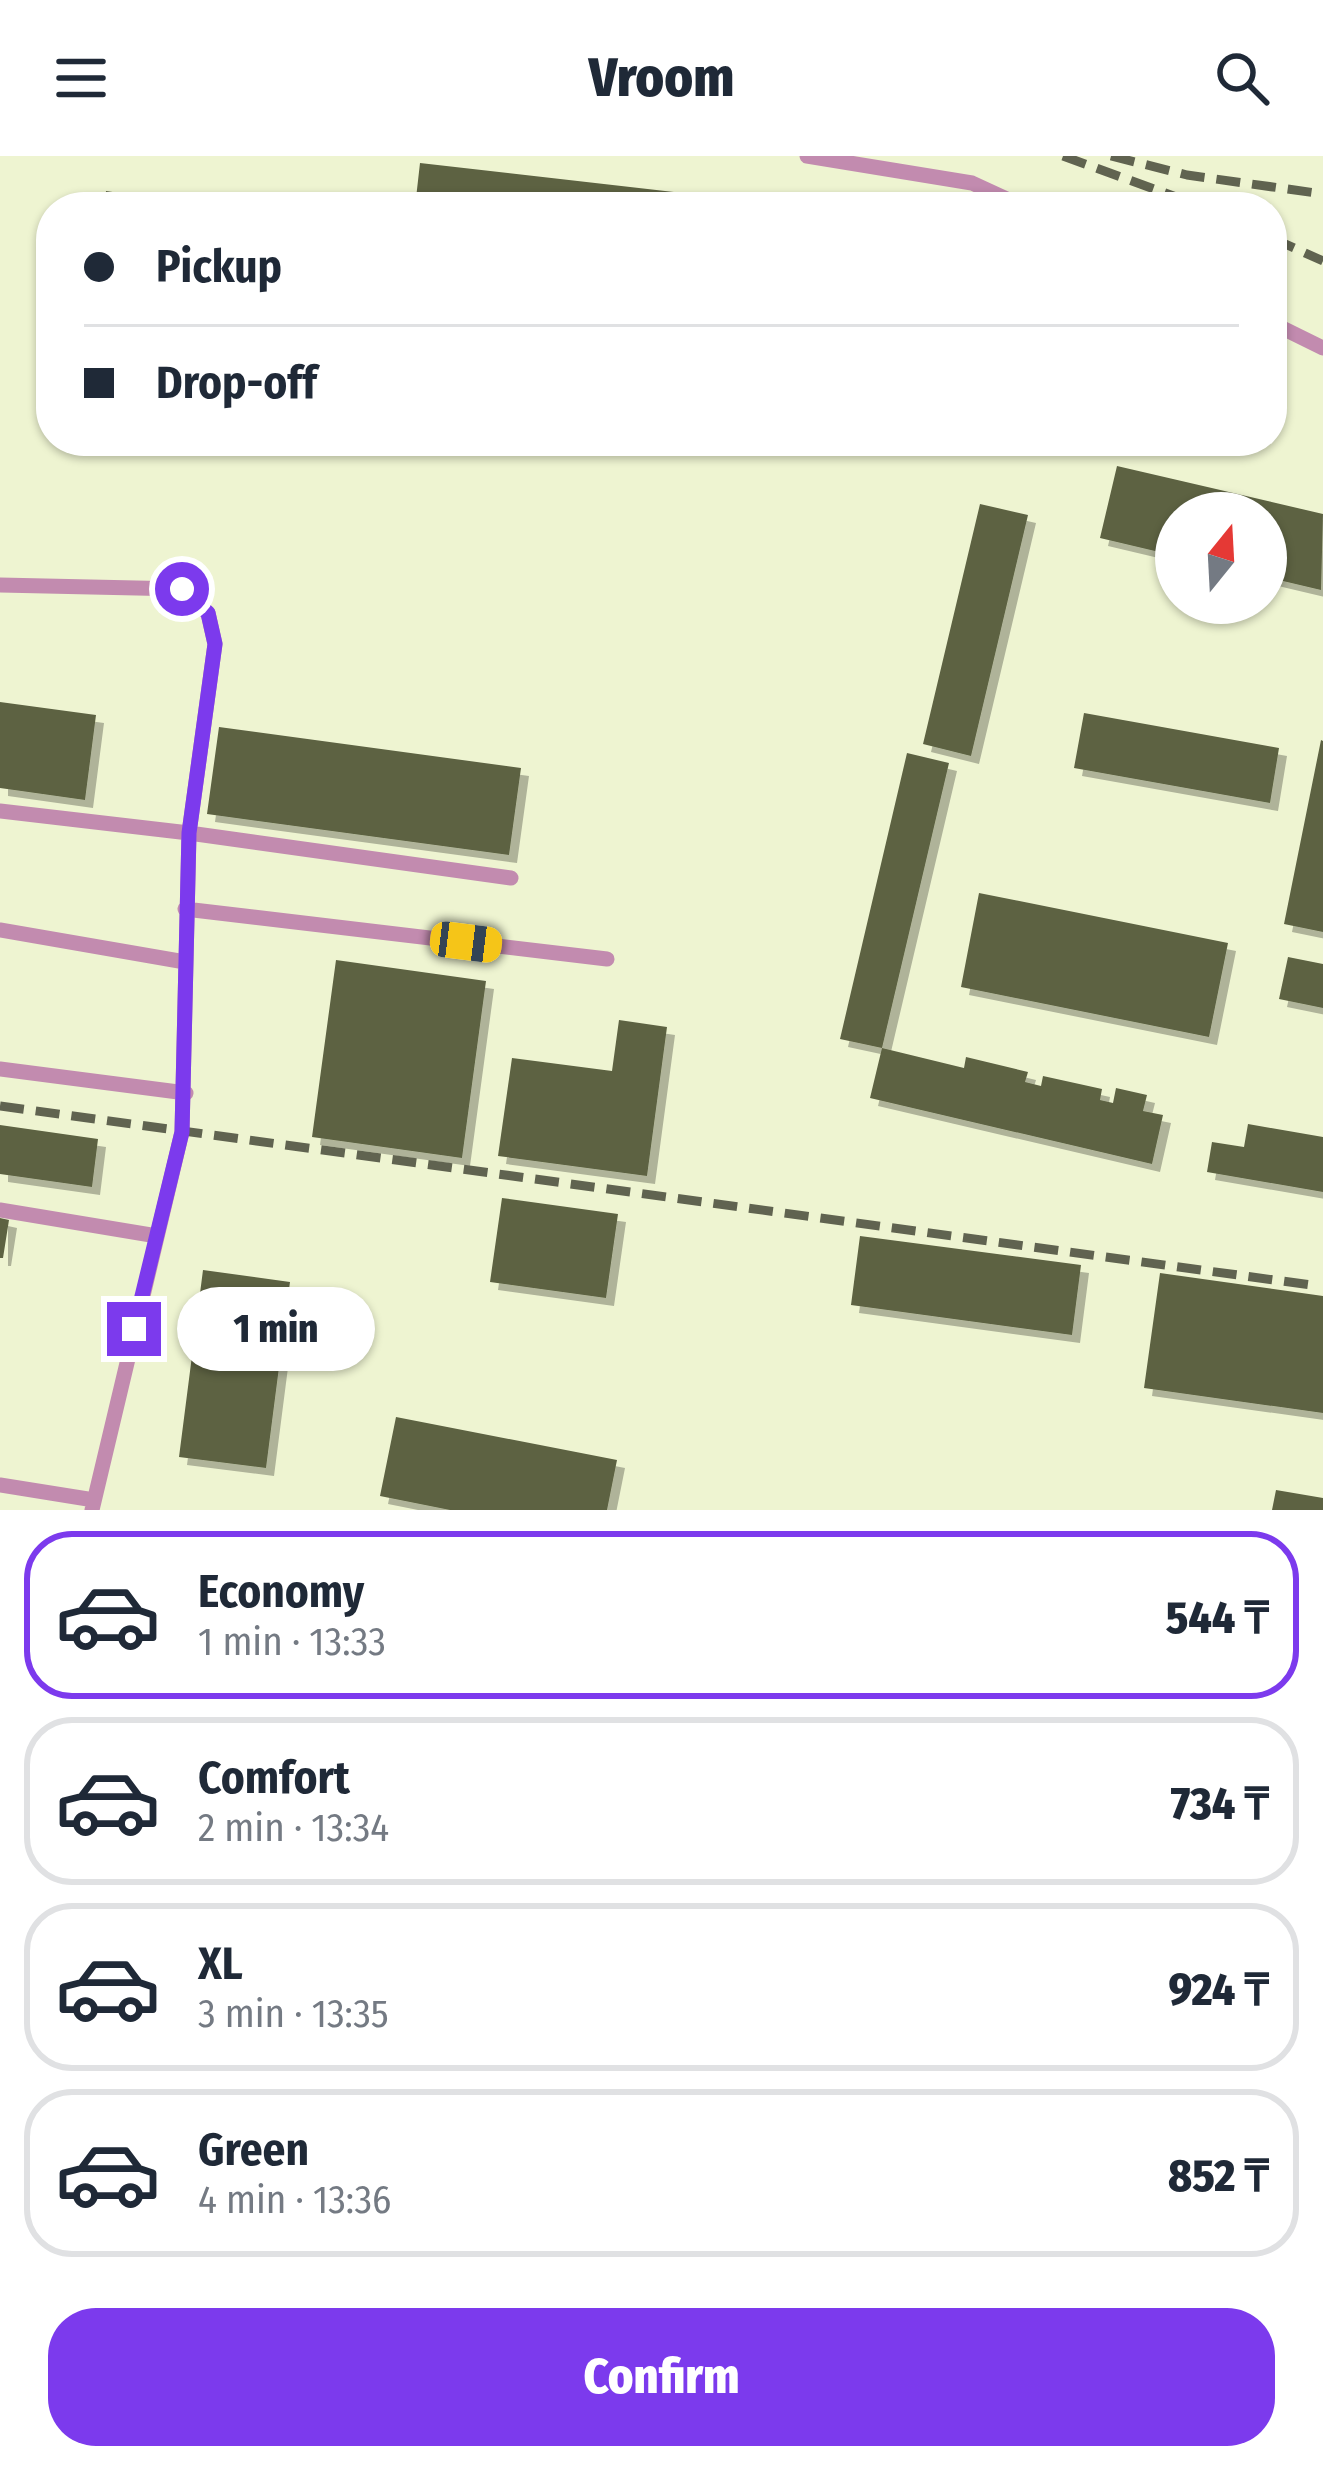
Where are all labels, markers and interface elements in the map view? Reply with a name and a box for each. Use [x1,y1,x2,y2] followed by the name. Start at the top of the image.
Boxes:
[48,45,114,111] icon: menu
[1209,45,1275,111] icon: search
[589,46,734,110] text: Vroom
[156,240,282,294] text: Pickup
[156,356,317,410] text: Drop-off
[1155,492,1287,624] north arrow
[1155,492,1287,624] map controls
[155,562,209,616] route start
[428,920,504,964] car
[176,1287,374,1371] callout: 1 min
[107,1302,161,1356] route end
[234,1306,318,1352] text: 1 min
[54,1561,162,1669] icon: car
[198,1565,364,1619] text: Economy
[1166,1591,1269,1645] text: 544 ₸
[198,1619,386,1665] text: 1 min · 13:33
[54,1747,162,1855] icon: car
[198,1751,350,1805] text: Comfort
[1171,1777,1269,1831] text: 734 ₸
[198,1805,389,1851] text: 2 min · 13:34
[54,1933,162,2041] icon: car
[198,1937,243,1991] text: XL
[1168,1963,1269,2017] text: 924 ₸
[198,1991,389,2037] text: 3 min · 13:35
[54,2119,162,2227] icon: car
[198,2123,309,2177] text: Green
[1168,2149,1269,2203] text: 852 ₸
[198,2177,391,2223] text: 4 min · 13:36
[48,2308,1275,2446] button: Confirm

